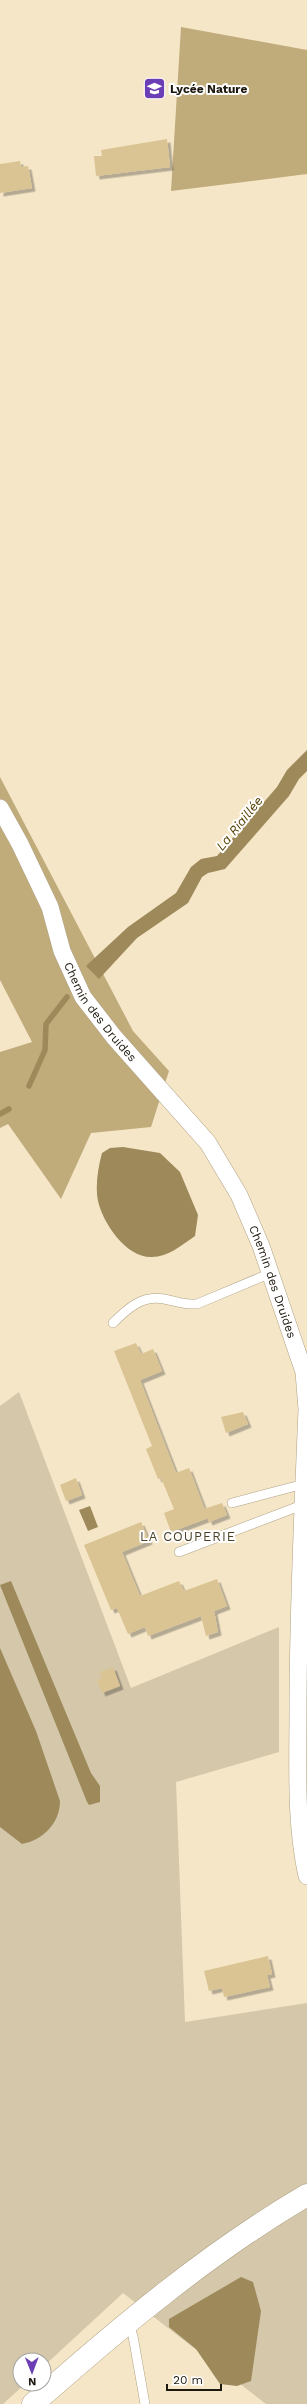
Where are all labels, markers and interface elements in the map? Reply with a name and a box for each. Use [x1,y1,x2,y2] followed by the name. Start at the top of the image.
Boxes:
[141,76,167,102] school or university icon: Lycée Nature
[170,82,247,96] place label: Lycée Nature
[213,793,266,853] water label: La Riaillée
[61,960,140,1065] street label: Chemin des Druides
[246,1223,299,1340] street label: Chemin des Druides
[140,1529,236,1544] district label: LA COUPERIE
[12,2352,52,2392] north arrow
[167,2366,221,2392] scale bar
[173,2373,203,2387] text: 20 m
[28,2375,36,2388] text: N

